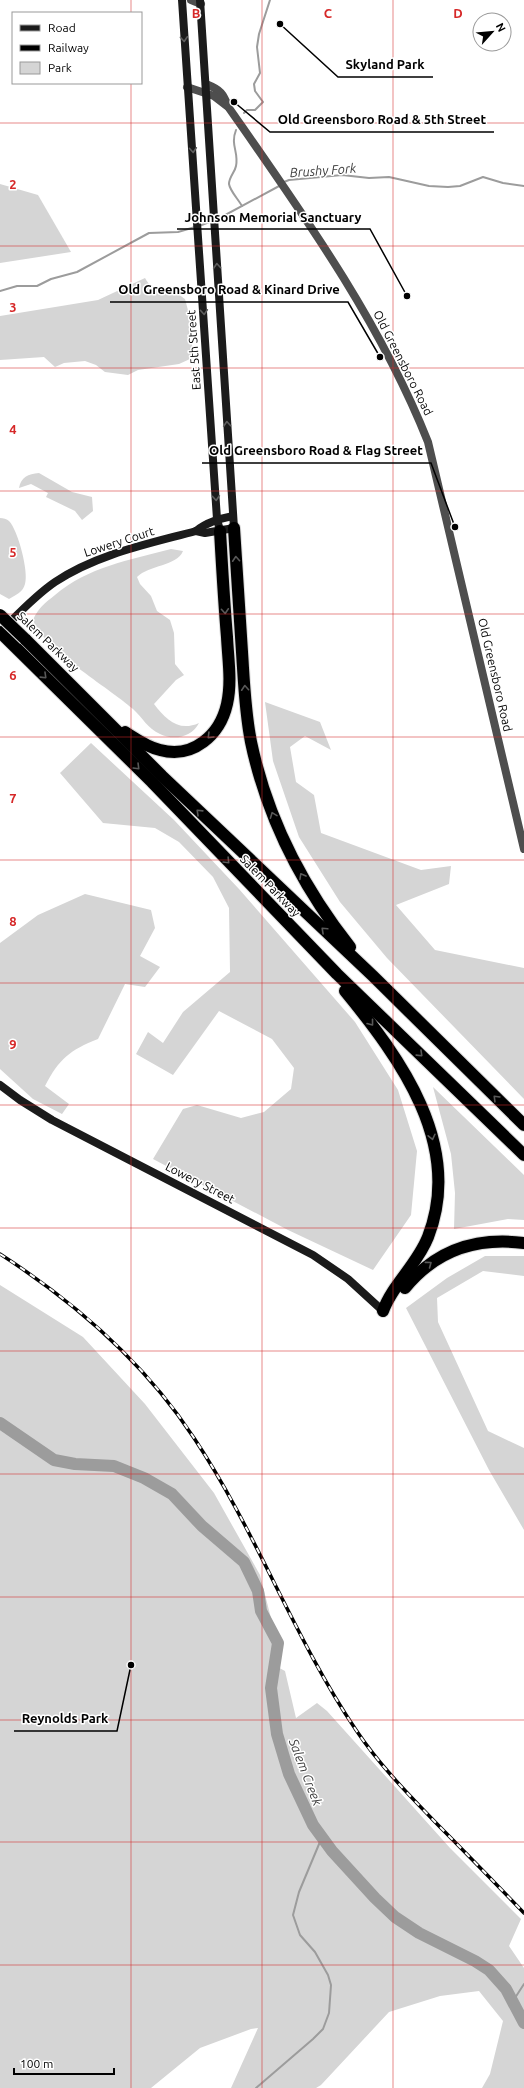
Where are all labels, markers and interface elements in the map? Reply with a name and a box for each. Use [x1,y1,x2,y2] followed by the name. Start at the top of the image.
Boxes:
[192,6,201,20] text: B
[324,6,333,20] text: C
[453,6,463,20] text: D
[12,12,142,84] legend
[472,12,512,52] north arrow
[48,21,76,34] text: Road
[494,21,508,34] text: N
[180,36,189,42] one-way arrow
[48,41,89,54] text: Railway
[338,52,433,77] callout: Skyland Park
[345,57,425,71] text: Skyland Park
[48,61,72,74] text: Park
[270,107,494,132] callout: Old Greensboro Road & 5th Street
[278,112,487,126] text: Old Greensboro Road & 5th Street
[188,147,197,153] one-way arrow
[289,161,357,179] water label: Brushy Fork
[9,177,17,191] text: 2
[177,204,370,229] callout: Johnson Memorial Sanctuary
[184,210,362,224] text: Johnson Memorial Sanctuary
[212,263,221,269] one-way arrow
[110,277,348,302] callout: Old Greensboro Road & Kinard Drive
[118,282,340,296] text: Old Greensboro Road & Kinard Drive
[9,300,17,314] text: 3
[371,308,436,417] street label: Old Greensboro Road
[184,309,203,390] street label: East 5th Street
[199,309,208,315] one-way arrow
[223,421,231,427] one-way arrow
[9,422,17,436] text: 4
[202,438,431,463] callout: Old Greensboro Road & Flag Street
[209,443,423,457] text: Old Greensboro Road & Flag Street
[211,495,220,501] one-way arrow
[82,524,156,559] street label: Lowery Court
[9,545,17,559] text: 5
[232,556,240,562] one-way arrow
[221,608,229,614] one-way arrow
[15,609,82,674] street label: Salem Parkway
[476,617,515,733] street label: Old Greensboro Road
[9,668,17,682] text: 6
[39,671,47,679] one-way arrow
[240,685,249,691] one-way arrow
[207,731,215,739] one-way arrow
[132,762,140,770] one-way arrow
[9,791,17,805] text: 7
[196,809,204,817] one-way arrow
[269,811,277,818] one-way arrow
[238,852,303,919] street label: Salem Parkway
[222,856,230,864] one-way arrow
[299,873,306,880] one-way arrow
[9,914,17,928] text: 8
[321,928,329,935] one-way arrow
[367,1019,374,1026] one-way arrow
[9,1037,17,1051] text: 9
[415,1050,423,1057] one-way arrow
[493,1095,501,1103] one-way arrow
[427,1133,436,1140] one-way arrow
[163,1160,237,1206] street label: Lowery Street
[425,1262,432,1269] one-way arrow
[14,1706,117,1731] callout: Reynolds Park
[22,1711,109,1725] text: Reynolds Park
[286,1736,325,1808] water label: Salem Creek
[14,2050,114,2076] scale bar
[20,2057,53,2070] text: 100 m

